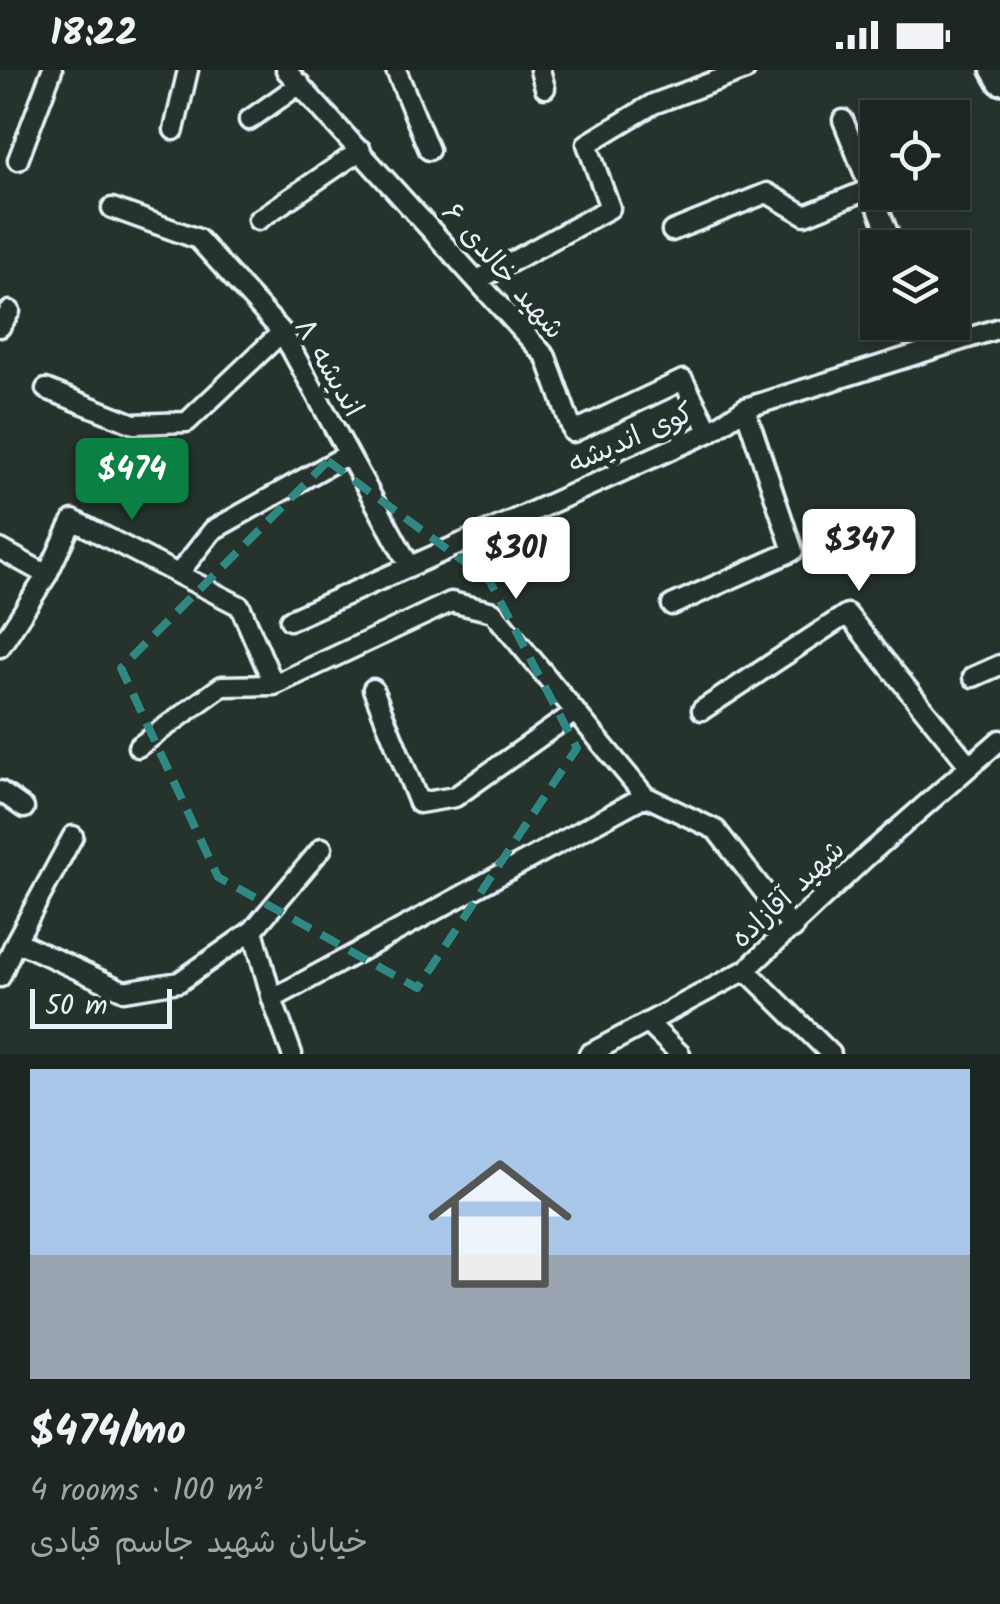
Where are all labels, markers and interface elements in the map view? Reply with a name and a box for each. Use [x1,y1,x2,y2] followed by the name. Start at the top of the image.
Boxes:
[50,5,138,65] text: 18:22
[860,100,970,340] map controls
[860,100,970,210] button: locate
[429,193,575,351] street label: شهید خالدی ۶
[860,230,970,340] button: layers
[281,310,374,426] street label: اندیشه ۸
[561,391,701,487] street label: کوی اندیشه
[73,438,191,523] pin: $474
[98,445,166,496] text: $474
[800,509,918,594] pin: $347
[825,516,894,567] text: $347
[457,517,575,602] pin: $301
[485,524,547,575] text: $301
[721,830,856,960] street label: شهید آقازاده
[30,984,172,1028] scale bar
[45,984,108,1029] text: 50 m
[410,1134,590,1314] icon: home
[30,1399,186,1466] text: $474/mo
[30,1466,263,1517] text: 4 rooms · 100 m²
[30,1518,368,1569] text: خیابان شهید جاسم قبادی

